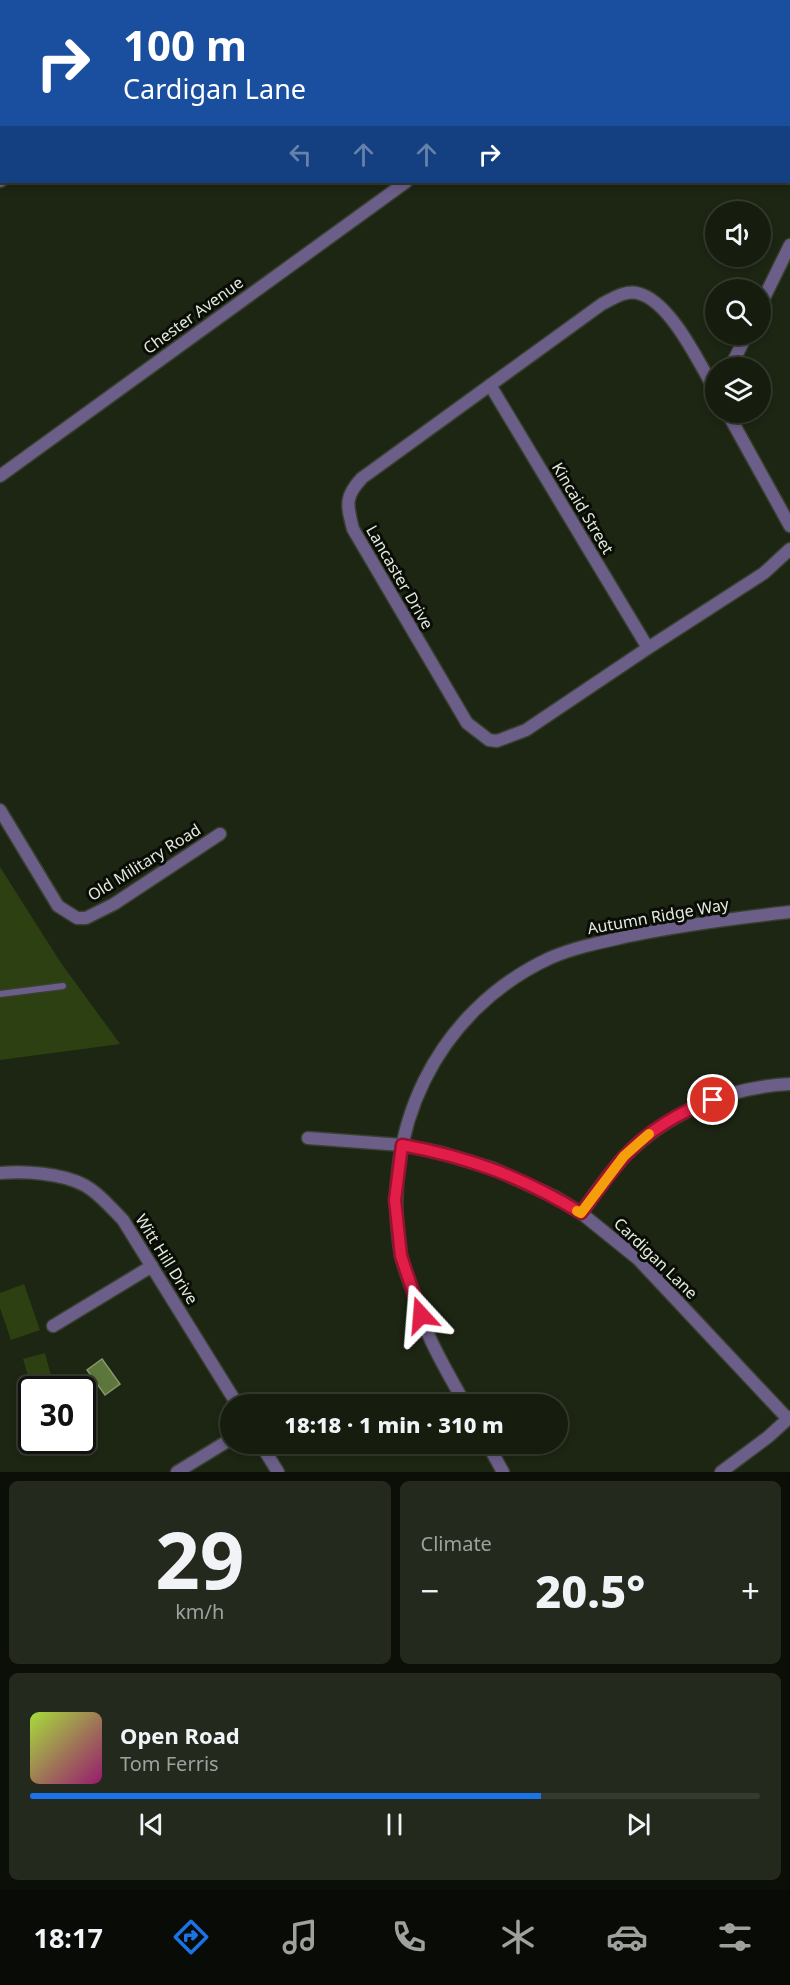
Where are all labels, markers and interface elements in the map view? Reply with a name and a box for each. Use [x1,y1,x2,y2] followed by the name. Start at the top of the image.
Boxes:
[123,16,247,73] text: 100 m
[24,24,102,102] icon: right
[123,70,306,107] text: Cardigan Lane
[284,138,317,171] icon: left
[347,138,380,171] icon: ahead
[410,138,443,171] icon: ahead
[473,138,506,171] icon: right
[705,201,771,423] map controls
[705,201,771,267] button: sound
[139,271,247,359] street label: Chester Avenue
[705,279,771,345] button: search
[705,357,771,423] button: layers
[547,458,619,558] street label: Kincaid Street
[361,521,439,633] street label: Lancaster Drive
[83,818,205,906] street label: Old Military Road
[585,893,731,939] street label: Autumn Ridge Way
[687,1074,738,1125] pin
[696,1083,729,1116] icon: arrive
[130,1210,204,1308] street label: Witt Hill Drive
[609,1212,703,1304] street label: Cardigan Lane
[389,1283,453,1347] position arrow
[18,1376,96,1454] speed limit sign: 30
[284,1409,504,1439] text: 18:18 · 1 min · 310 m
[155,1506,244,1612] text: 29
[421,1530,492,1557] text: Climate
[535,1560,645,1621] text: 20.5°
[421,1568,439,1613] text: −
[741,1568,760,1613] text: +
[175,1598,224,1625] text: km/h
[120,1720,240,1750] text: Open Road
[120,1750,219,1777] text: Tom Ferris
[135,1808,168,1841] icon: previous
[378,1808,411,1841] icon: pause
[622,1808,655,1841] icon: next
[170,1916,212,1958] icon: directions
[279,1916,321,1958] icon: music
[388,1916,430,1958] icon: phone
[497,1916,539,1958] icon: climate
[606,1916,648,1958] icon: car
[714,1916,756,1958] icon: filters
[33,1919,103,1956] text: 18:17

